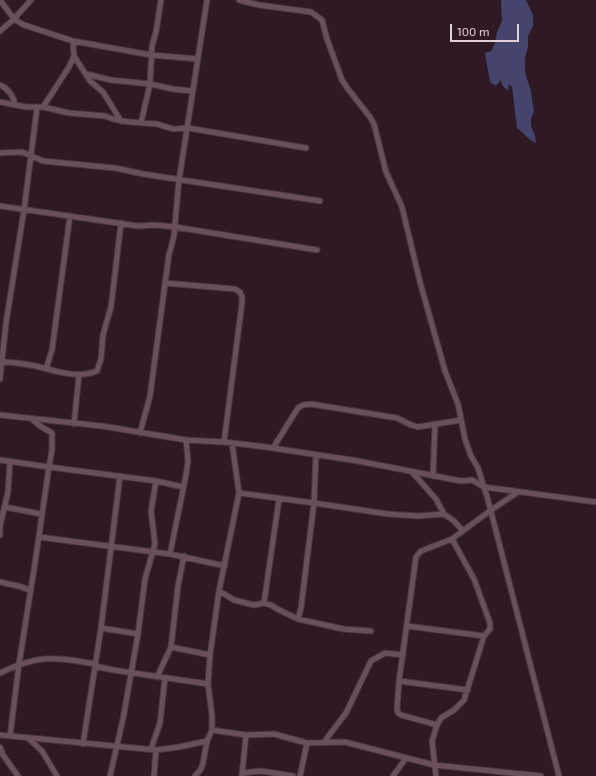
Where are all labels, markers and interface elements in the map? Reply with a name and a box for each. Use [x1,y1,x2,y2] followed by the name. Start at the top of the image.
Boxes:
[452,16,521,42] scale bar
[457,24,489,38] text: 100 m

